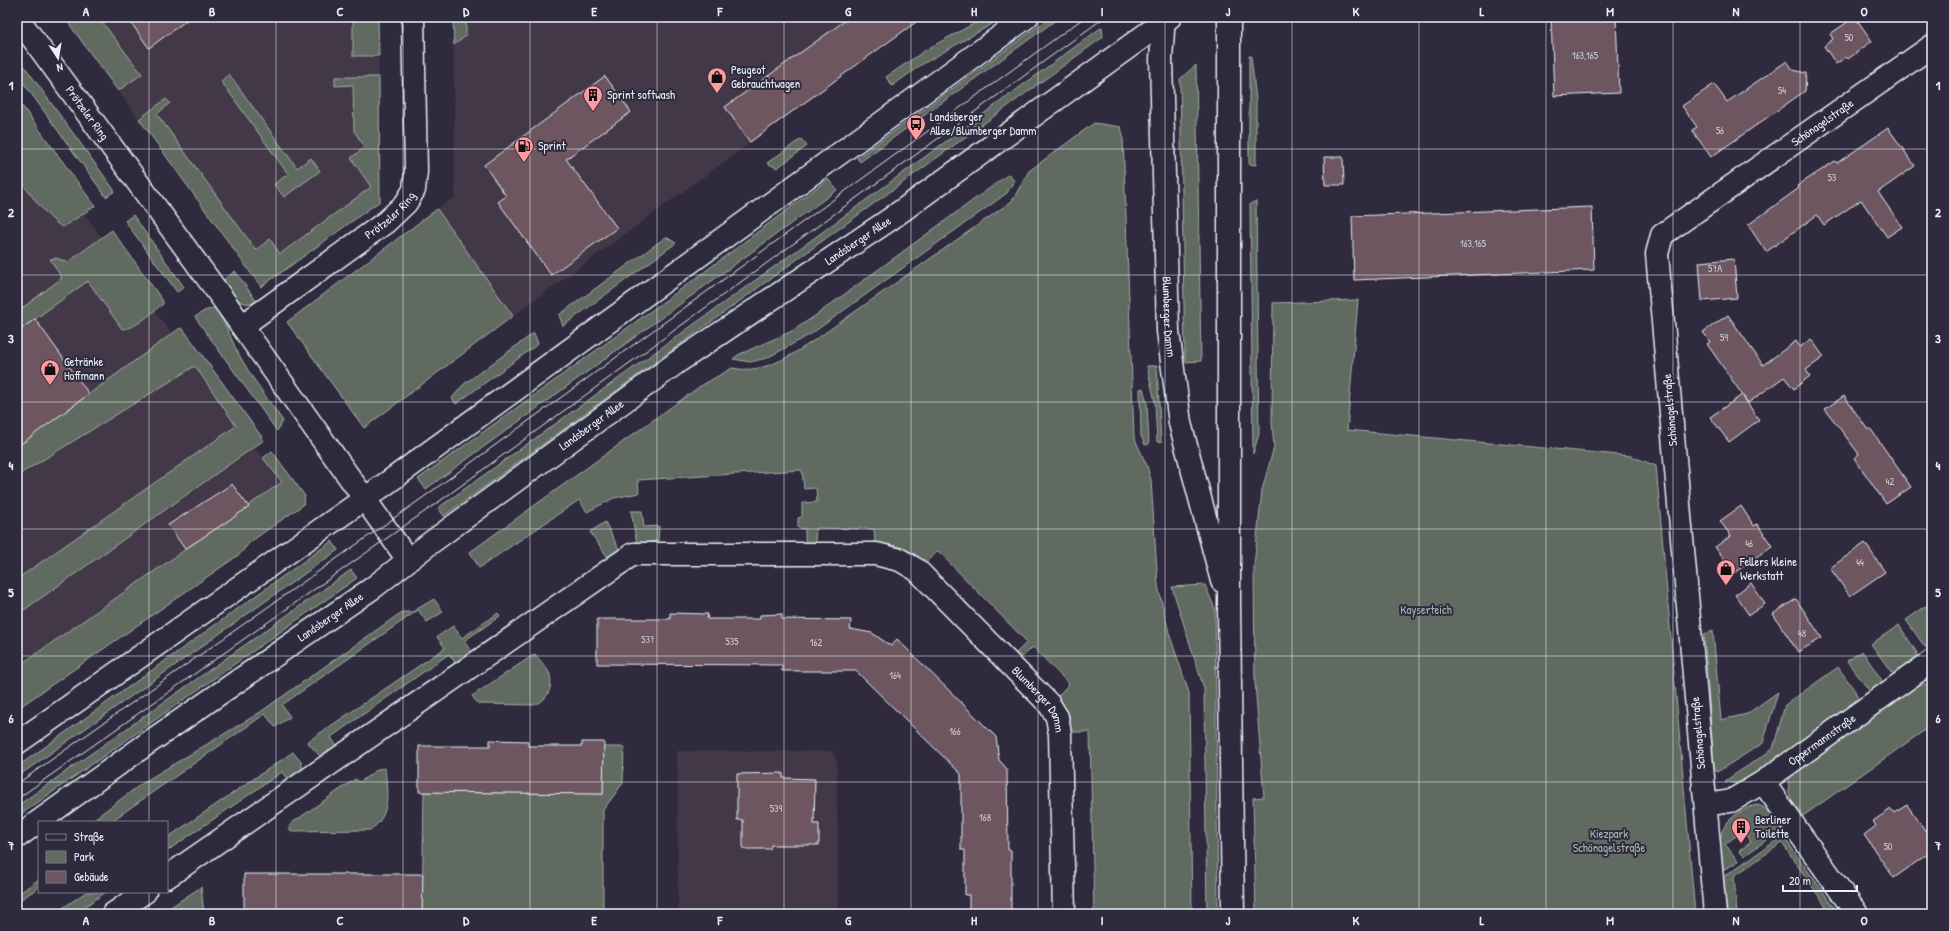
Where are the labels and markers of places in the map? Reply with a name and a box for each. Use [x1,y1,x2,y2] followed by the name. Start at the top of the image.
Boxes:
[731,61,800,92] place label: Peugeot Gebrauchtwagen
[706,66,728,94] shop icon: Peugeot Gebrauchtwagen
[582,84,604,112] building icon: Sprint softwash
[607,86,675,103] place label: Sprint softwash
[930,108,1036,139] place label: Landsberger Allee/Blumberger Damm
[905,113,927,141] bus stop icon: Landsberger Allee/Blumberger Damm
[513,135,535,163] fuel station icon: Sprint
[538,137,566,154] place label: Sprint
[64,353,104,384] place label: Getränke Hoffmann
[39,358,61,386] shop icon: Getränke Hoffmann
[1739,553,1797,584] place label: Fellers kleine Werkstatt
[1715,558,1737,586] shop icon: Fellers kleine Werkstatt
[1755,811,1792,842] place label: Berliner Toilette
[1730,816,1752,844] building icon: Berliner Toilette

